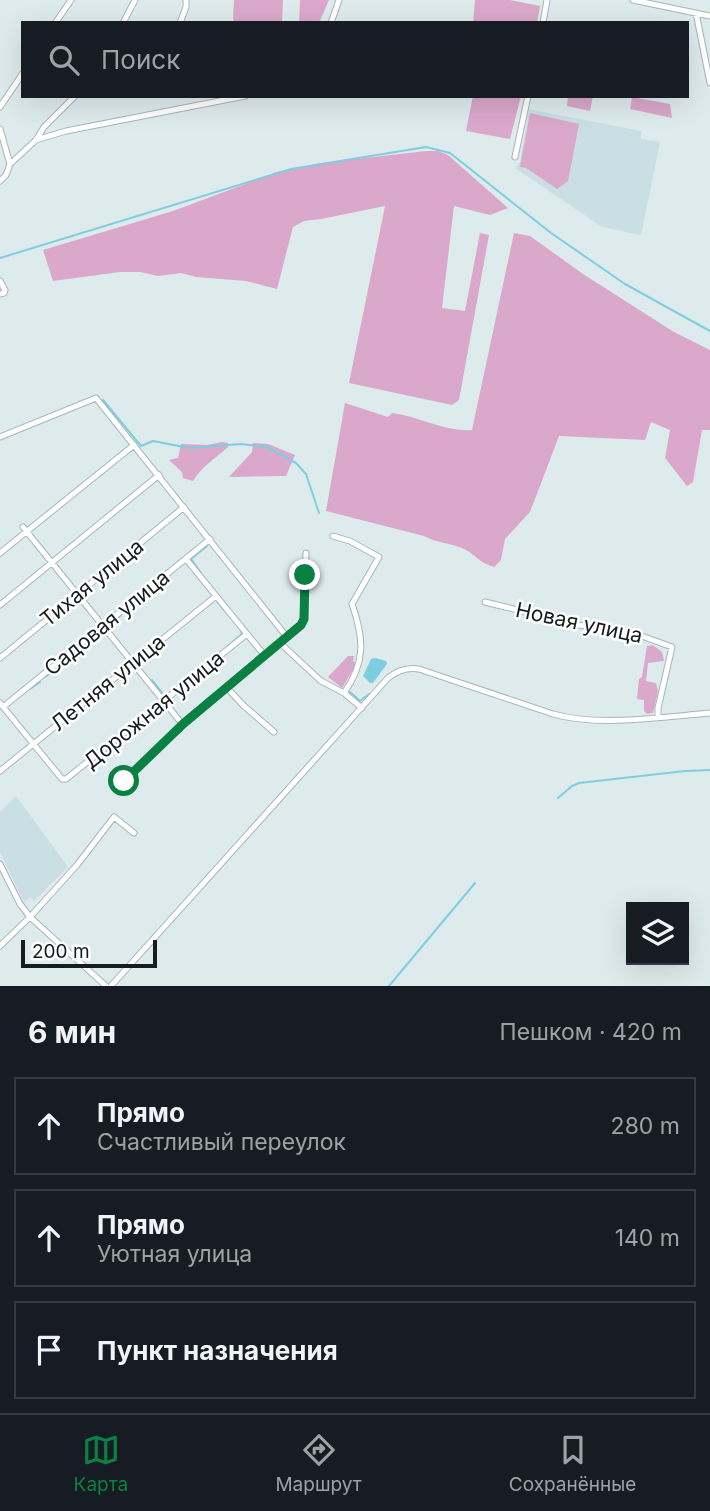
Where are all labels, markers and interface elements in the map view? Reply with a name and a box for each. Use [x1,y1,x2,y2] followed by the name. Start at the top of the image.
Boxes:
[21,21,689,98] search box
[45,41,83,79] icon: search
[101,44,180,75] text: Поиск
[35,533,148,632] street label: Тихая улица
[289,559,320,590] route end
[39,565,174,681] street label: Садовая улица
[513,597,645,648] street label: Новая улица
[46,629,170,736] street label: Летняя улица
[79,645,229,774] street label: Дорожная улица
[108,765,139,796] route start
[626,902,689,965] map controls
[626,902,689,965] button: layers
[21,937,158,969] scale bar
[32,940,90,963] text: 200 m
[28,1014,116,1050] text: 6 мин
[500,1018,682,1046] text: Пешком · 420 m
[97,1097,185,1128] text: Прямо
[30,1107,68,1145] icon: ahead
[611,1112,680,1140] text: 280 m
[97,1128,346,1156] text: Счастливый переулок
[97,1209,185,1240] text: Прямо
[30,1219,68,1257] icon: ahead
[615,1224,680,1252] text: 140 m
[97,1240,252,1268] text: Уютная улица
[30,1331,68,1369] icon: arrive
[97,1335,338,1366] text: Пункт назначения
[74,1431,128,1496] tab: Карта
[275,1431,362,1496] tab: Маршрут
[509,1431,636,1496] tab: Сохранённые

